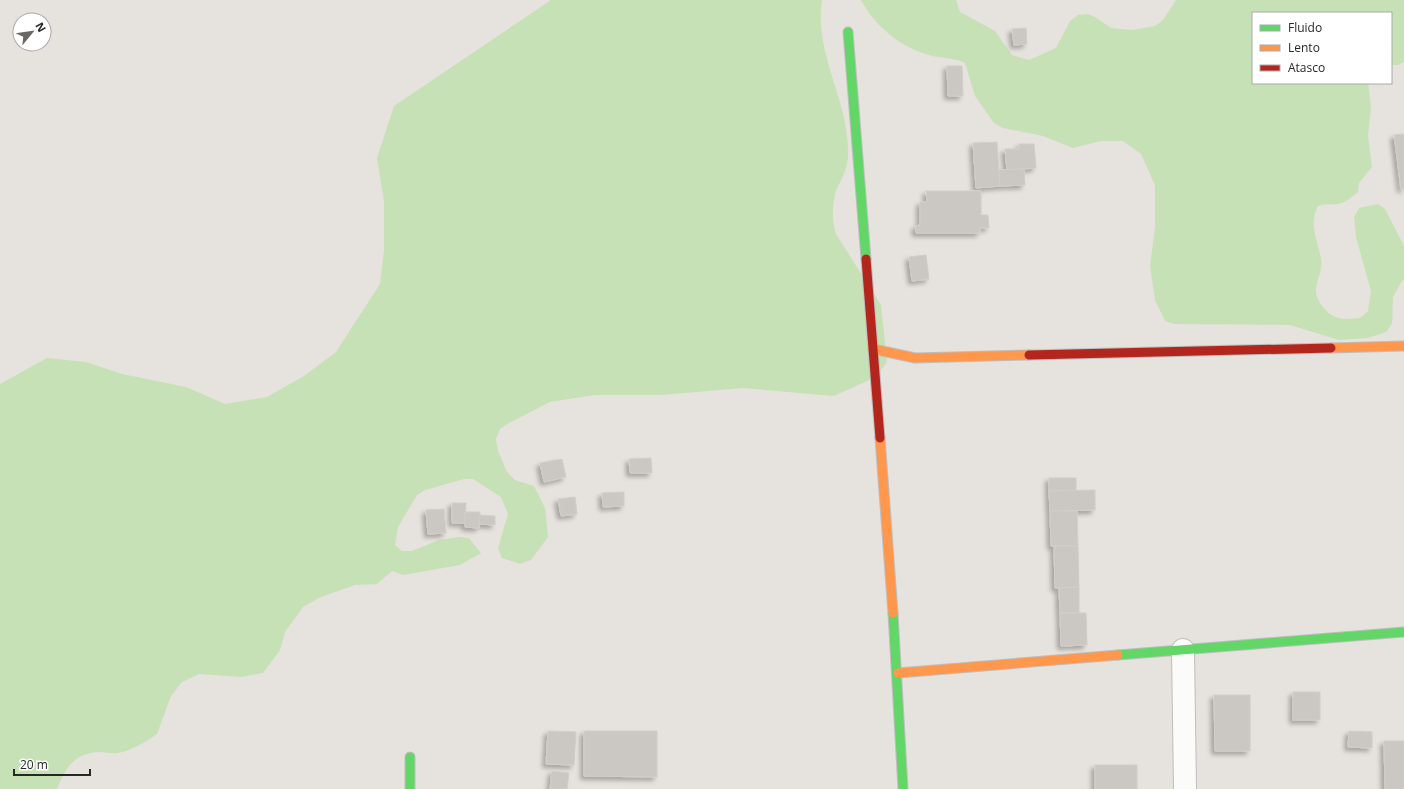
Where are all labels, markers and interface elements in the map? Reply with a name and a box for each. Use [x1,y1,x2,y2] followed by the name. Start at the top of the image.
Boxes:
[12,12,52,52] north arrow
[1252,12,1392,84] legend
[32,19,50,34] text: N
[1288,19,1322,36] text: Fluido
[1288,39,1320,56] text: Lento
[1288,59,1325,76] text: Atasco
[14,751,90,777] scale bar
[20,756,48,773] text: 20 m

